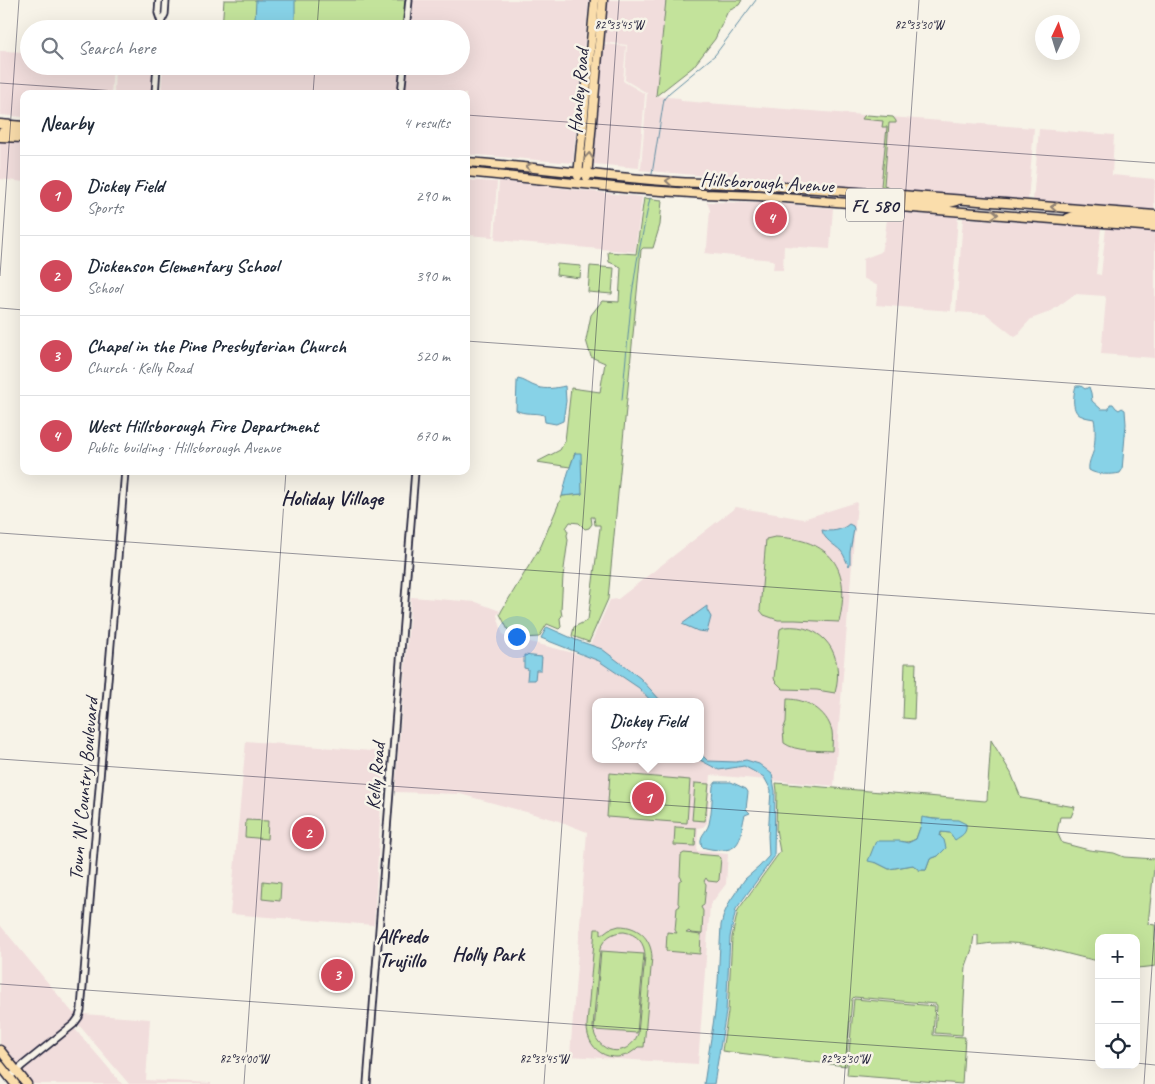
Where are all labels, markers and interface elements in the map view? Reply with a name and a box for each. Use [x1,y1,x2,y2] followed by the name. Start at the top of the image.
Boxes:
[1035,15,1080,60] north arrow
[595,17,646,33] text: 82°33'45"W
[895,17,946,33] text: 82°33'30"W
[20,20,470,75] search box
[38,34,66,62] icon: search
[78,36,155,60] text: Search here
[562,45,595,134] street label: Hanley Road
[40,110,93,136] text: Nearby
[403,113,450,133] text: 4 results
[583,152,594,160] one-way arrow
[525,162,533,173] one-way arrow
[700,167,836,199] street label: Hillsborough Avenue
[87,174,164,198] text: Dickey Field
[665,176,673,187] one-way arrow
[52,186,60,206] text: 1
[416,186,450,206] text: 290 m
[846,188,904,222] road number: FL 580
[87,198,123,218] text: Sports
[755,199,787,237] pin: 4
[1050,201,1058,212] one-way arrow
[992,208,1000,219] one-way arrow
[87,254,279,278] text: Dickenson Elementary School
[52,266,60,286] text: 2
[416,266,450,286] text: 390 m
[87,278,121,298] text: School
[87,334,346,358] text: Chapel in the Pine Presbyterian Church
[52,346,60,366] text: 3
[416,346,450,366] text: 520 m
[87,358,192,378] text: Church · Kelly Road
[87,414,318,438] text: West Hillsborough Fire Department
[52,426,60,446] text: 4
[416,426,450,446] text: 670 m
[87,438,280,458] text: Public building · Hillsborough Avenue
[281,485,385,511] district label: Holiday Village
[504,624,530,650] your location
[63,693,104,882] street label: Town 'N' Country Boulevard
[592,698,704,763] popup
[610,709,686,733] text: Dickey Field
[610,733,646,753] text: Sports
[360,738,391,811] street label: Kelly Road
[632,779,664,817] pin: 1
[292,814,324,852] pin: 2
[376,923,430,973] district label: Alfredo Trujillo
[1095,934,1140,1069] map controls
[1095,934,1140,979] button: +
[452,941,526,967] district label: Holly Park
[321,956,353,994] pin: 3
[1095,979,1140,1024] button: −
[1095,1024,1140,1069] button: locate
[220,1051,271,1067] text: 82°34'00"W
[520,1051,571,1067] text: 82°33'45"W
[821,1051,872,1067] text: 82°33'30"W

